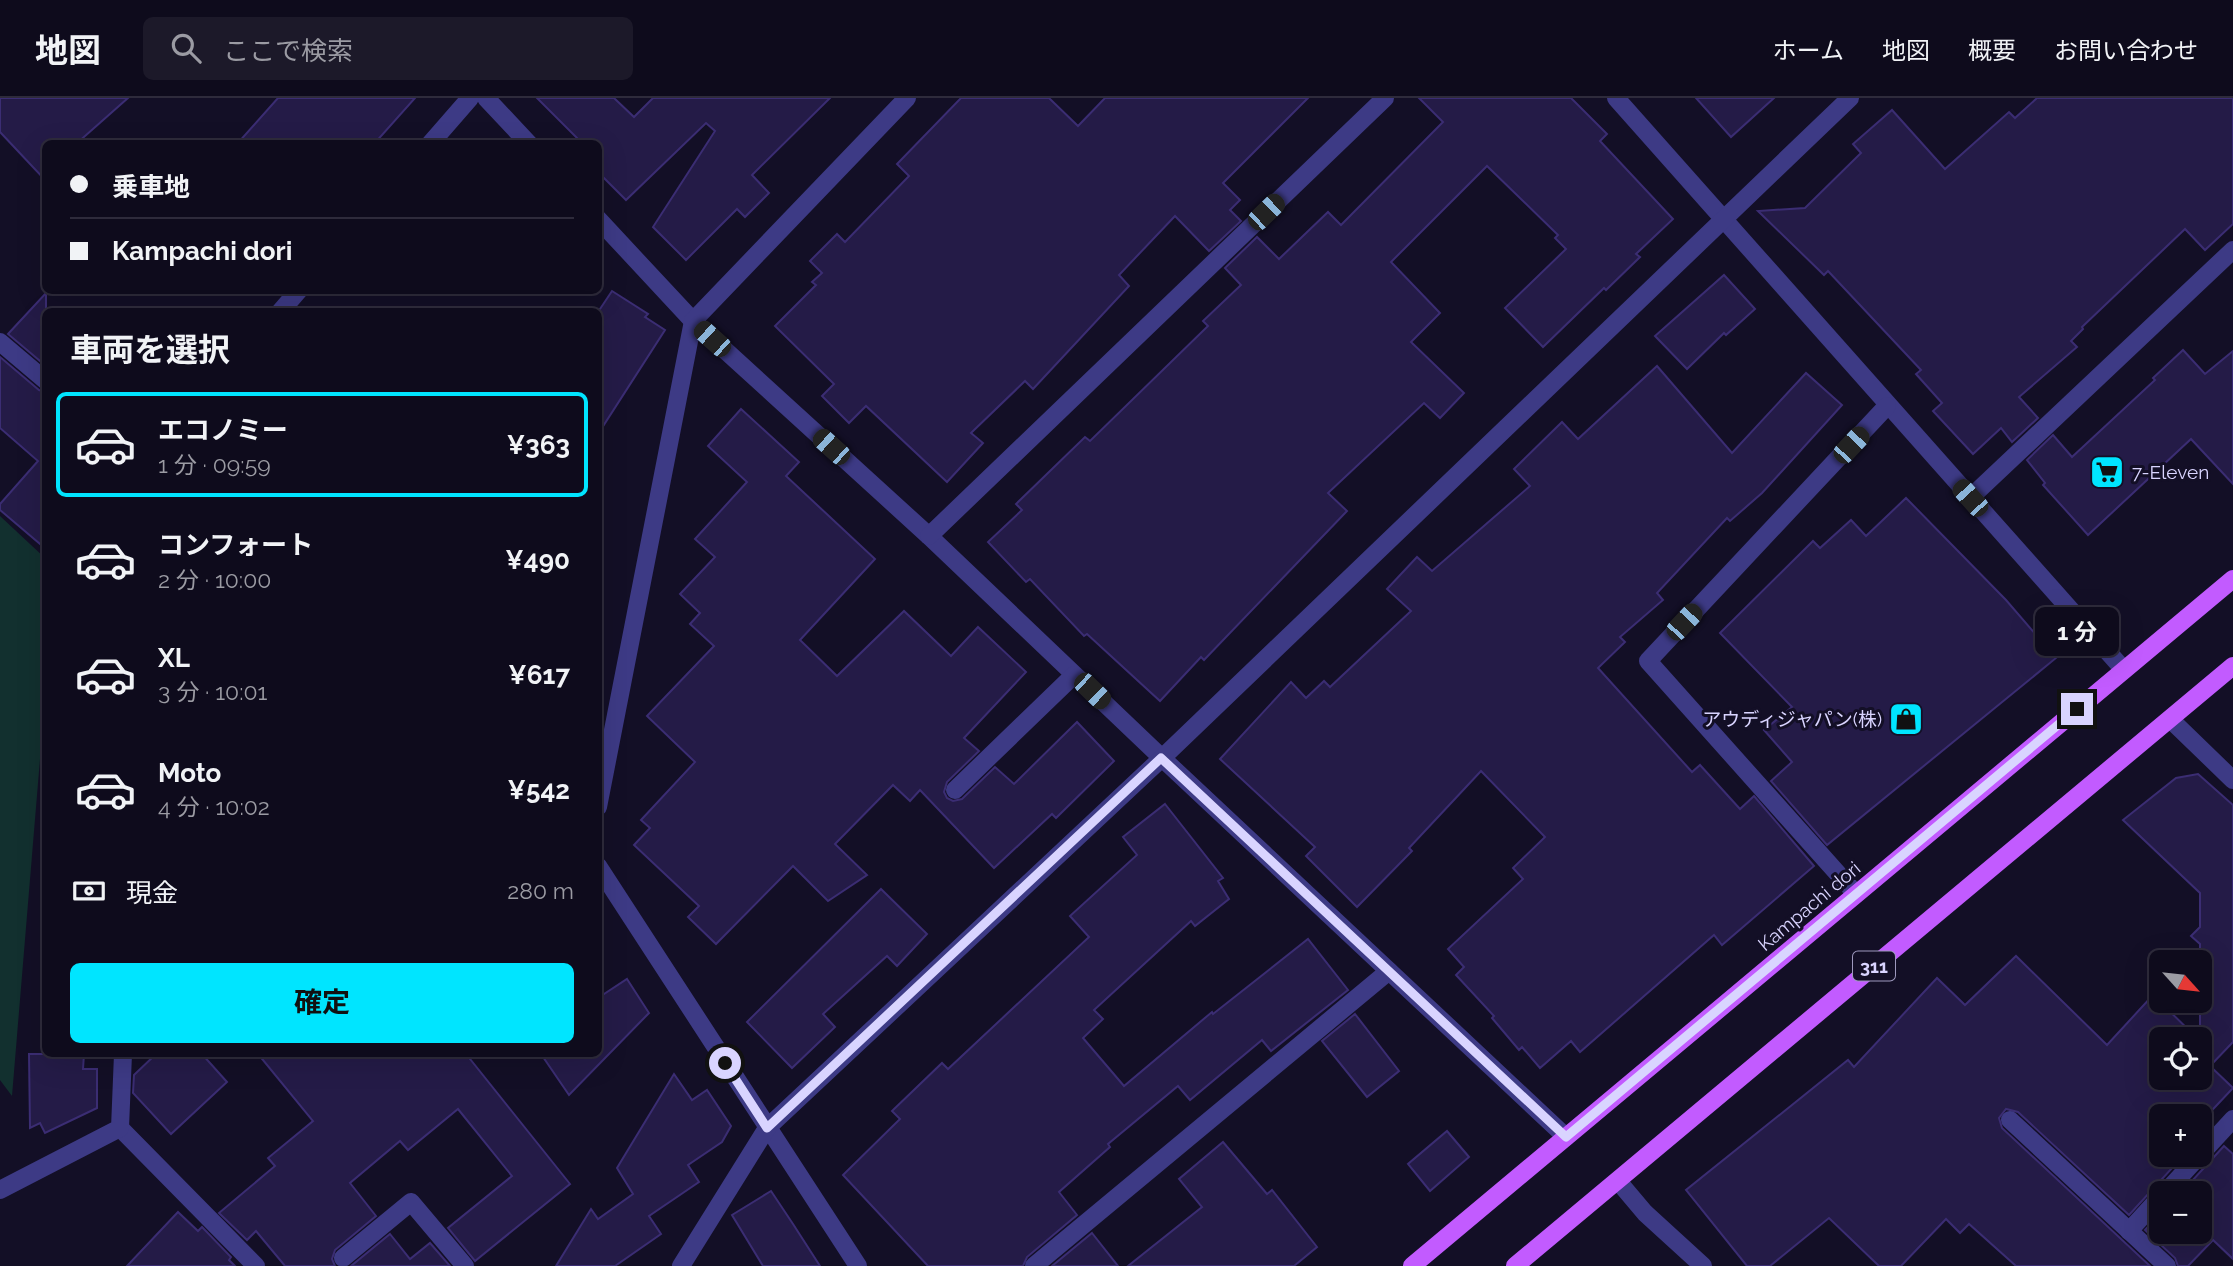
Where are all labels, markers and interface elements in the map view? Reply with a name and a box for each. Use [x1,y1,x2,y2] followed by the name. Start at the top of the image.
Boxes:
[143,17,633,80] search box
[167,29,205,67] icon: search
[35,31,101,70] text: 地図
[223,36,353,66] text: ここで検索
[1773,36,1844,65] text: ホーム
[1882,36,1930,65] text: 地図
[1968,36,2016,65] text: 概要
[2054,36,2198,65] text: お問い合わせ
[112,172,190,202] text: 乗車地
[1244,190,1289,234] car
[112,236,292,266] text: Kampachi dori
[690,317,735,361] car
[70,331,230,368] text: 車両を選択
[74,413,137,476] icon: car
[158,415,288,445] text: エコノミー
[1829,422,1874,468] car
[809,425,854,469] car
[507,430,570,460] text: ¥363
[158,451,271,478] text: 1 分 · 09:59
[2088,453,2126,491] supermarket icon: 7-Eleven
[2132,461,2209,483] place label: 7-Eleven
[1949,475,1992,521] car
[74,528,137,591] icon: car
[158,530,313,560] text: コンフォート
[505,545,570,575] text: ¥490
[158,566,271,593] text: 2 分 · 10:00
[1662,599,1707,645] car
[2035,608,2119,656] callout: 1 分
[2057,618,2097,645] text: 1 分
[74,643,137,706] icon: car
[158,643,190,673] text: XL
[508,660,570,690] text: ¥617
[1070,669,1115,713] car
[158,678,267,705] text: 3 分 · 10:01
[2061,693,2093,725] route end
[1887,700,1925,738] shop icon: アウディジャパン(株)
[1702,708,1882,730] place label: アウディジャパン(株)
[74,758,137,821] icon: car
[158,758,221,788] text: Moto
[508,775,570,805] text: ¥542
[158,793,270,820] text: 4 分 · 10:02
[1753,857,1865,955] street label: Kampachi dori
[70,872,108,910] icon: cash
[507,877,574,904] text: 280 m
[126,878,178,908] text: 現金
[2149,950,2212,1013] north arrow
[2149,950,2212,1244] map controls
[1853,952,1895,980] road number: 311
[70,963,574,1043] button: 確定
[2149,1027,2212,1090] button: locate
[709,1047,741,1079] route start
[2149,1104,2212,1167] button: +
[2149,1181,2212,1244] button: −

